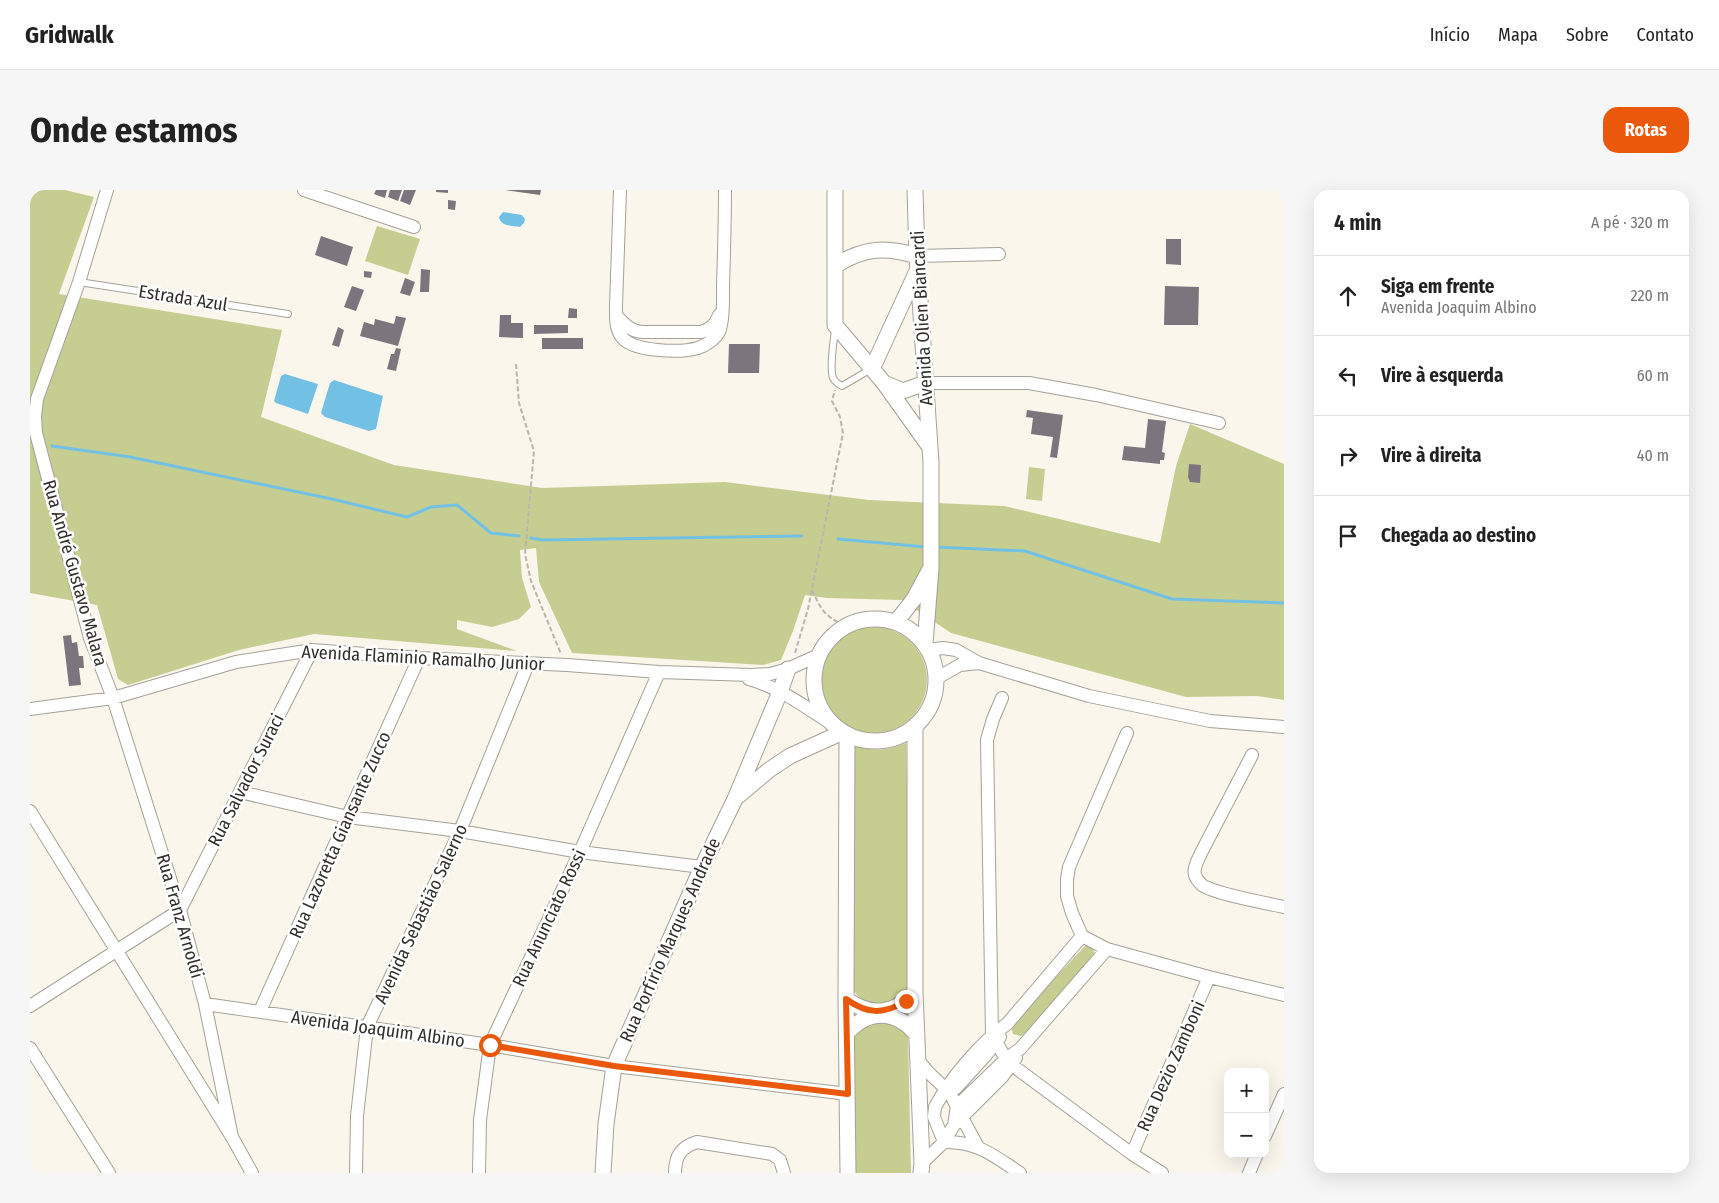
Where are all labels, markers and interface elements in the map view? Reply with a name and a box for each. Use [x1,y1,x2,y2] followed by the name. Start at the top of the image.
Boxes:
[25,21,114,49] text: Gridwalk
[1430,24,1470,46] text: Início
[1498,24,1538,46] text: Mapa
[1566,24,1609,46] text: Sobre
[1637,24,1694,46] text: Contato
[1603,107,1689,153] button: Rotas
[30,109,238,151] text: Onde estamos
[1334,210,1382,236] text: 4 min
[1591,213,1669,232] text: A pé · 320 m
[906,230,938,406] street label: Avenida Olien Biancardi
[1381,275,1495,298] text: Siga em frente
[137,280,229,316] street label: Estrada Azul
[1334,282,1362,310] icon: ahead
[1630,286,1669,305] text: 220 m
[1381,298,1537,317] text: Avenida Joaquim Albino
[1334,362,1362,390] icon: left
[1381,364,1503,387] text: Vire à esquerda
[1637,366,1669,385] text: 60 m
[1334,442,1362,470] icon: right
[1381,444,1482,467] text: Vire à direita
[1637,446,1669,465] text: 40 m
[38,477,112,669] street label: Rua André Gustavo Malara
[1334,522,1362,550] icon: arrive
[1381,524,1536,547] text: Chegada ao destino
[301,641,546,675] street label: Avenida Flaminio Ramalho Junior
[203,710,289,850] street label: Rua Salvador Suraci
[284,728,396,942] street label: Rua Lazoretta Giansante Zucco
[370,821,472,1007] street label: Avenida Sebastião Salerno
[615,834,725,1046] street label: Rua Porfírio Marques Andrade
[507,846,591,990] street label: Rua Anunciato Rossi
[152,851,208,981] street label: Rua Franz Arnoldi
[895,990,918,1013] route end
[1132,997,1210,1135] street label: Rua Dezio Zamboni
[290,1006,466,1052] street label: Avenida Joaquim Albino
[479,1034,502,1057] route start
[1224,1068,1269,1158] map controls
[1224,1068,1269,1113] button: +
[1224,1113,1269,1158] button: −

